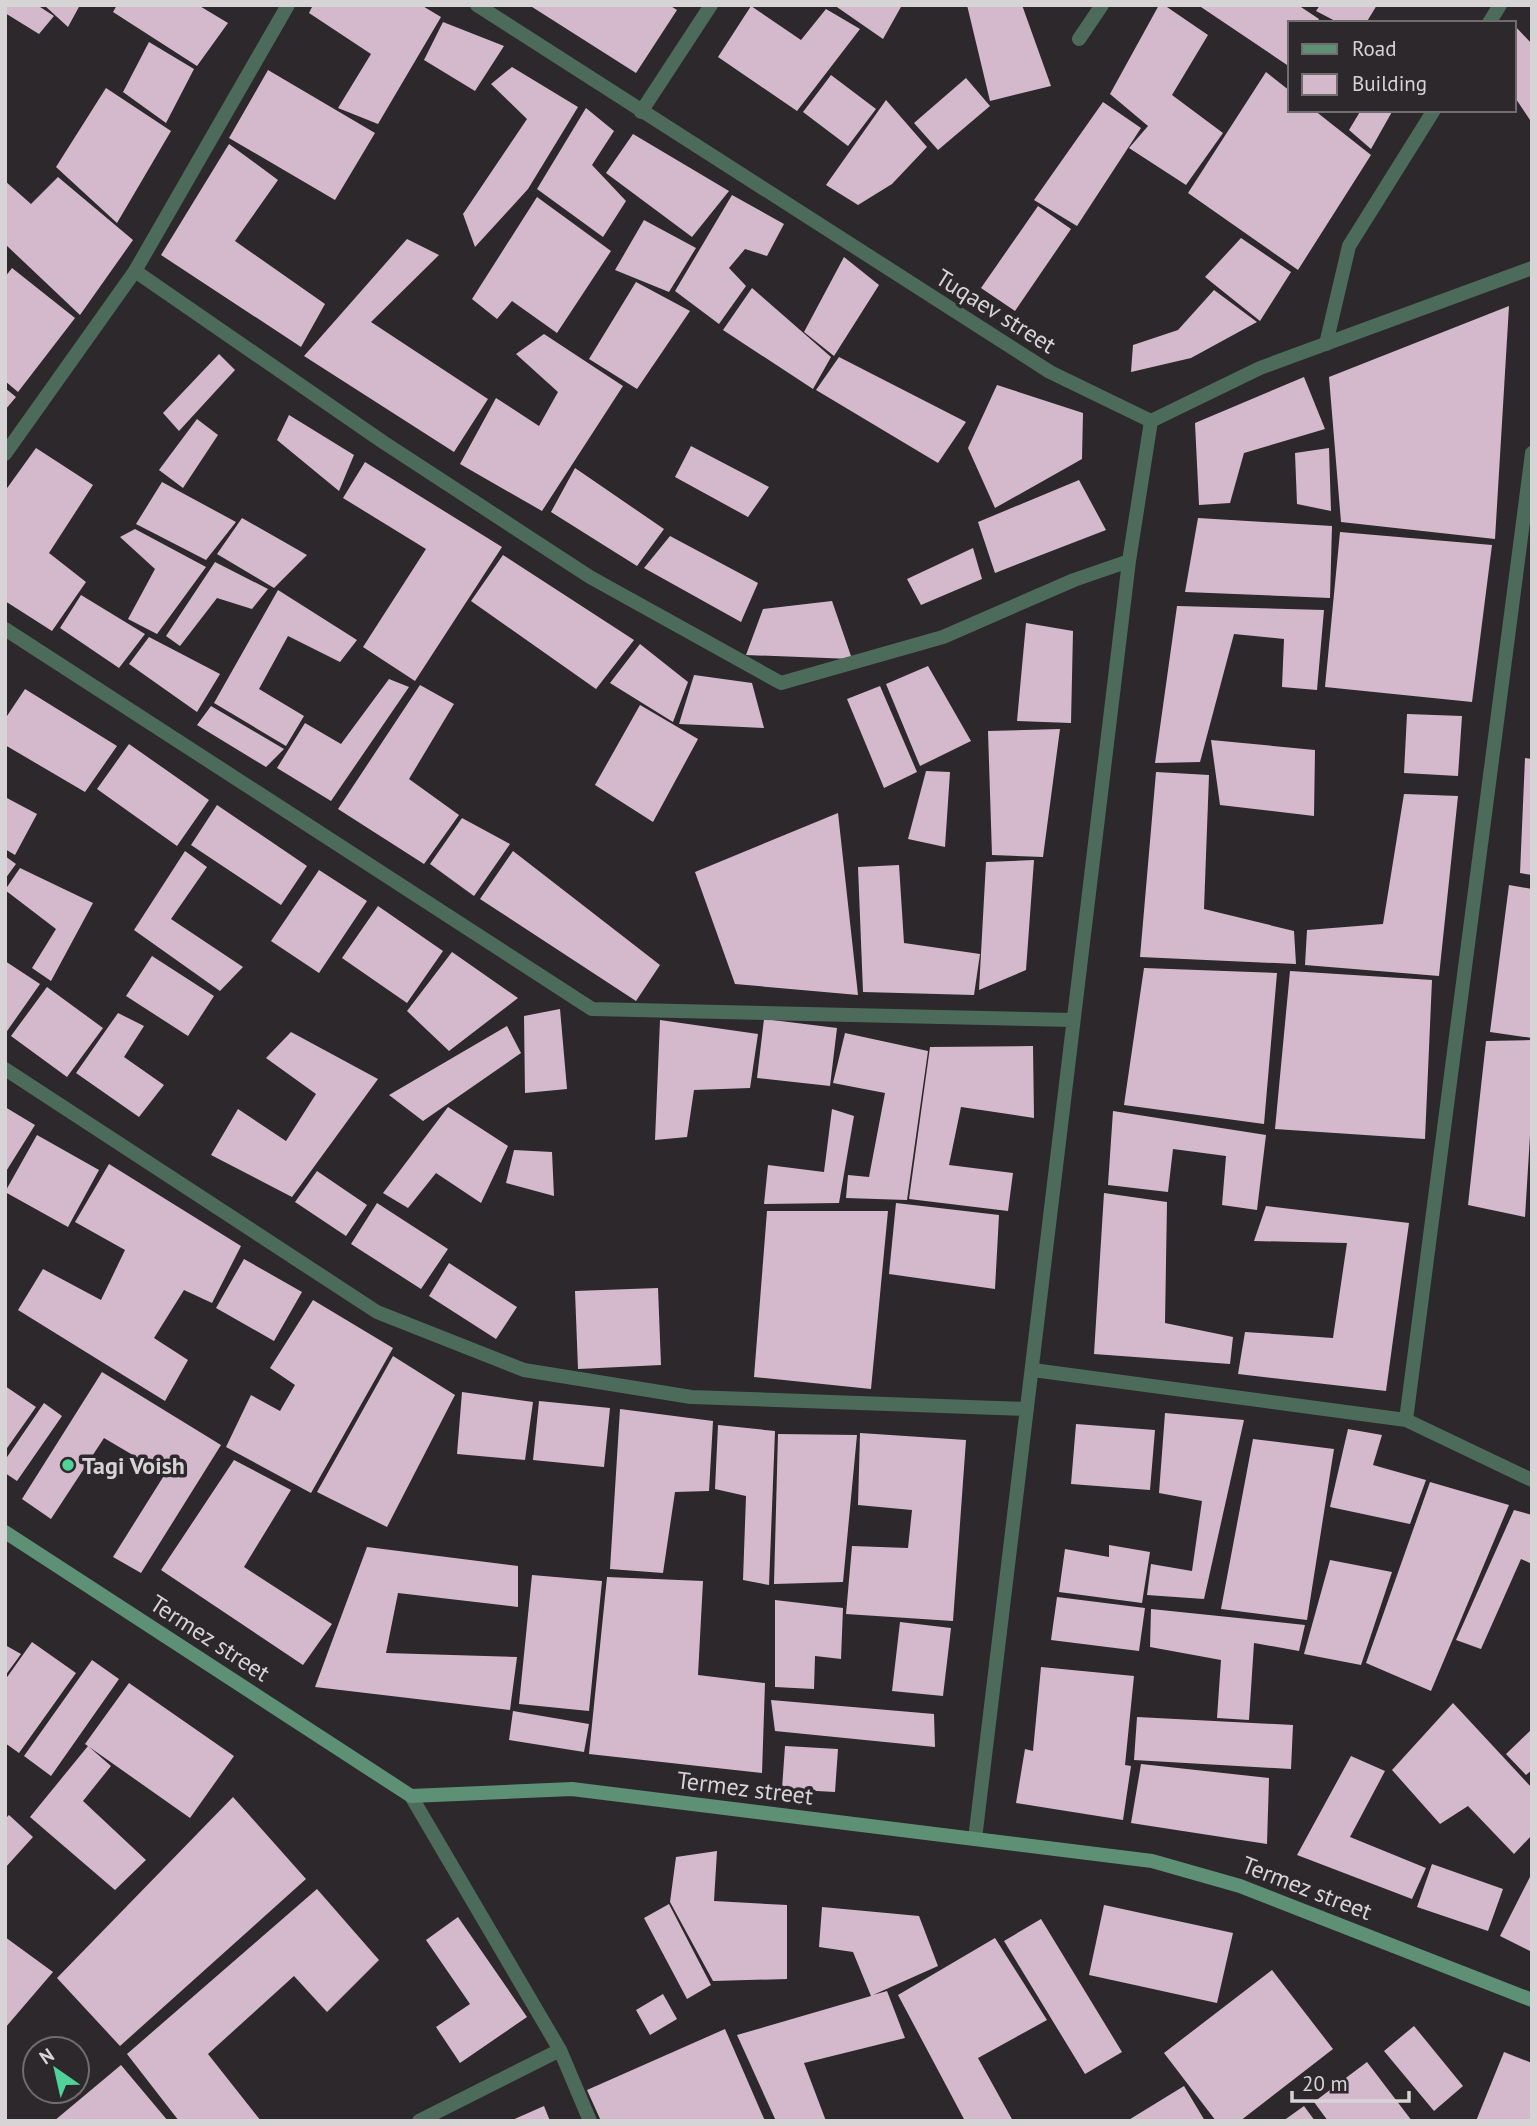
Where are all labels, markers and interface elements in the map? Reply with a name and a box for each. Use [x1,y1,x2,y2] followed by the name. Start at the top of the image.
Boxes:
[1288,21,1516,112] legend
[1352,35,1396,62] text: Road
[1352,70,1427,97] text: Building
[930,262,1062,360] street label: Tuqaev street
[82,1450,185,1481] place label: Tagi Voish
[60,1457,76,1473] marker: Tagi Voish
[144,1588,276,1688] street label: Termez street
[675,1764,815,1812] street label: Termez street
[1237,1849,1377,1927] street label: Termez street
[21,2035,91,2105] north arrow
[35,2042,58,2069] text: N
[1292,2060,1409,2104] scale bar
[1302,2070,1348,2097] text: 20 m

